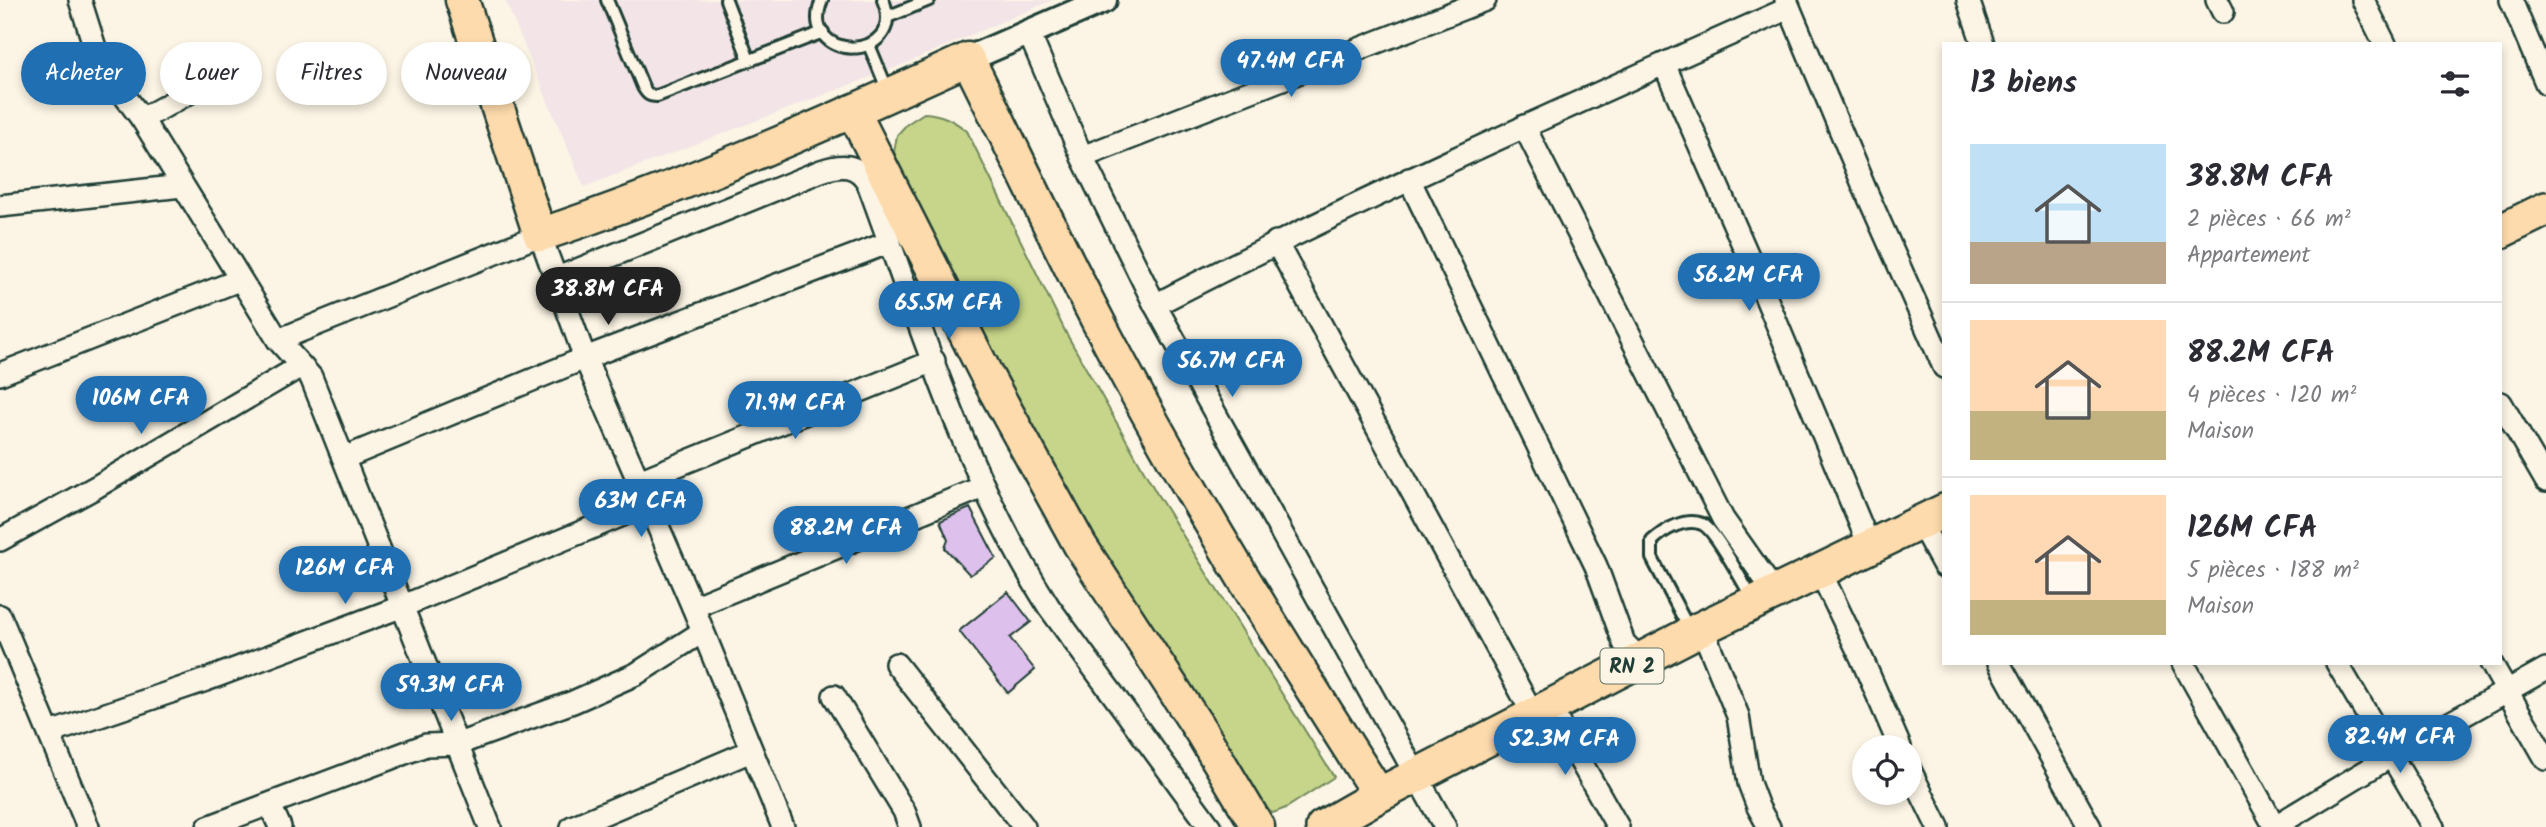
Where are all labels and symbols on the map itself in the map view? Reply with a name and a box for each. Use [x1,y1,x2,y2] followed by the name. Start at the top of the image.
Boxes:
[1211,40,1371,99] pin: 47.4M CFA
[1669,254,1829,313] pin: 56.2M CFA
[528,268,688,327] pin: 38.8M CFA
[869,282,1029,341] pin: 65.5M CFA
[1152,340,1312,399] pin: 56.7M CFA
[69,376,213,436] pin: 106M CFA
[715,382,875,441] pin: 71.9M CFA
[576,480,706,539] pin: 63M CFA
[766,506,926,566] pin: 88.2M CFA
[273,546,417,606] pin: 126M CFA
[1600,648,1664,684] road number: RN 2
[371,664,531,723] pin: 59.3M CFA
[2320,716,2480,775] pin: 82.4M CFA
[1485,718,1645,777] pin: 52.3M CFA

